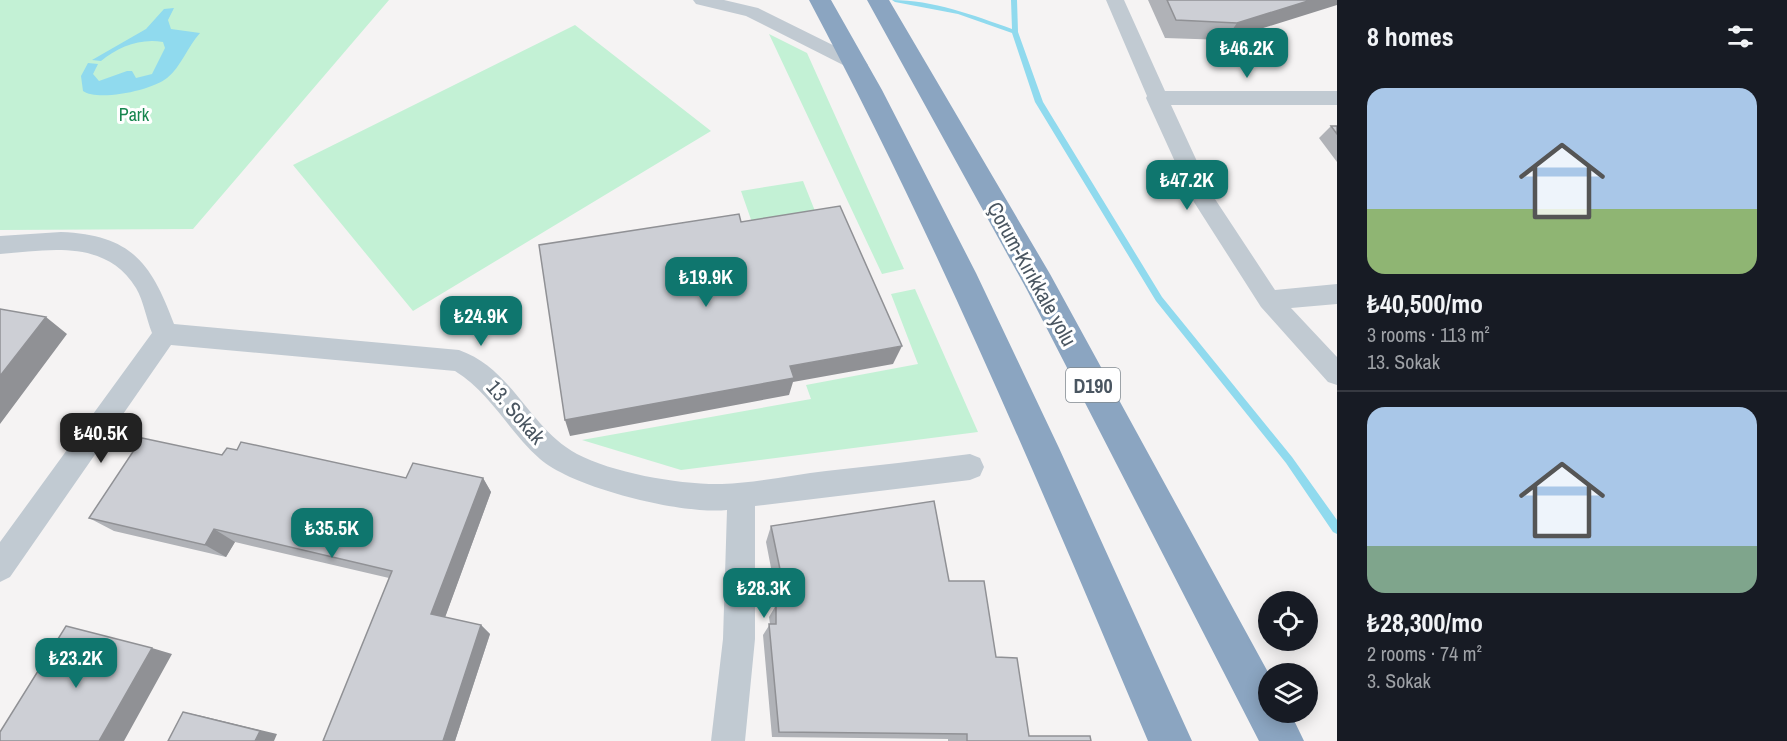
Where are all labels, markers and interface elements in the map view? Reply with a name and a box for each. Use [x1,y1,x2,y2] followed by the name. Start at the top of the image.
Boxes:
[1367,19,1454,54] text: 8 homes
[1724,20,1757,53] icon: filters
[1198,28,1296,79] pin: ₺46.2K
[1220,34,1274,61] text: ₺46.2K
[119,102,150,127] park label: Park
[1508,127,1616,235] icon: home
[1138,160,1236,211] pin: ₺47.2K
[1160,166,1214,193] text: ₺47.2K
[980,197,1084,351] street label: Çorum-Kırıkkale yolu
[657,257,755,308] pin: ₺19.9K
[679,263,733,290] text: ₺19.9K
[1367,286,1483,321] text: ₺40,500/mo
[432,296,530,347] pin: ₺24.9K
[454,302,508,329] text: ₺24.9K
[1367,321,1490,348] text: 3 rooms · 113 m²
[1367,348,1440,375] text: 13. Sokak
[1066,368,1120,402] road number: D190
[480,374,552,451] street label: 13. Sokak
[52,413,150,464] pin: ₺40.5K
[74,419,128,446] text: ₺40.5K
[1508,446,1616,554] icon: home
[283,508,381,559] pin: ₺35.5K
[305,514,359,541] text: ₺35.5K
[715,568,813,619] pin: ₺28.3K
[737,574,791,601] text: ₺28.3K
[1258,591,1318,723] map controls
[1258,591,1318,651] button: locate
[1367,605,1483,640] text: ₺28,300/mo
[27,638,125,689] pin: ₺23.2K
[1367,640,1482,667] text: 2 rooms · 74 m²
[49,644,103,671] text: ₺23.2K
[1258,663,1318,723] button: layers
[1367,667,1431,694] text: 3. Sokak

